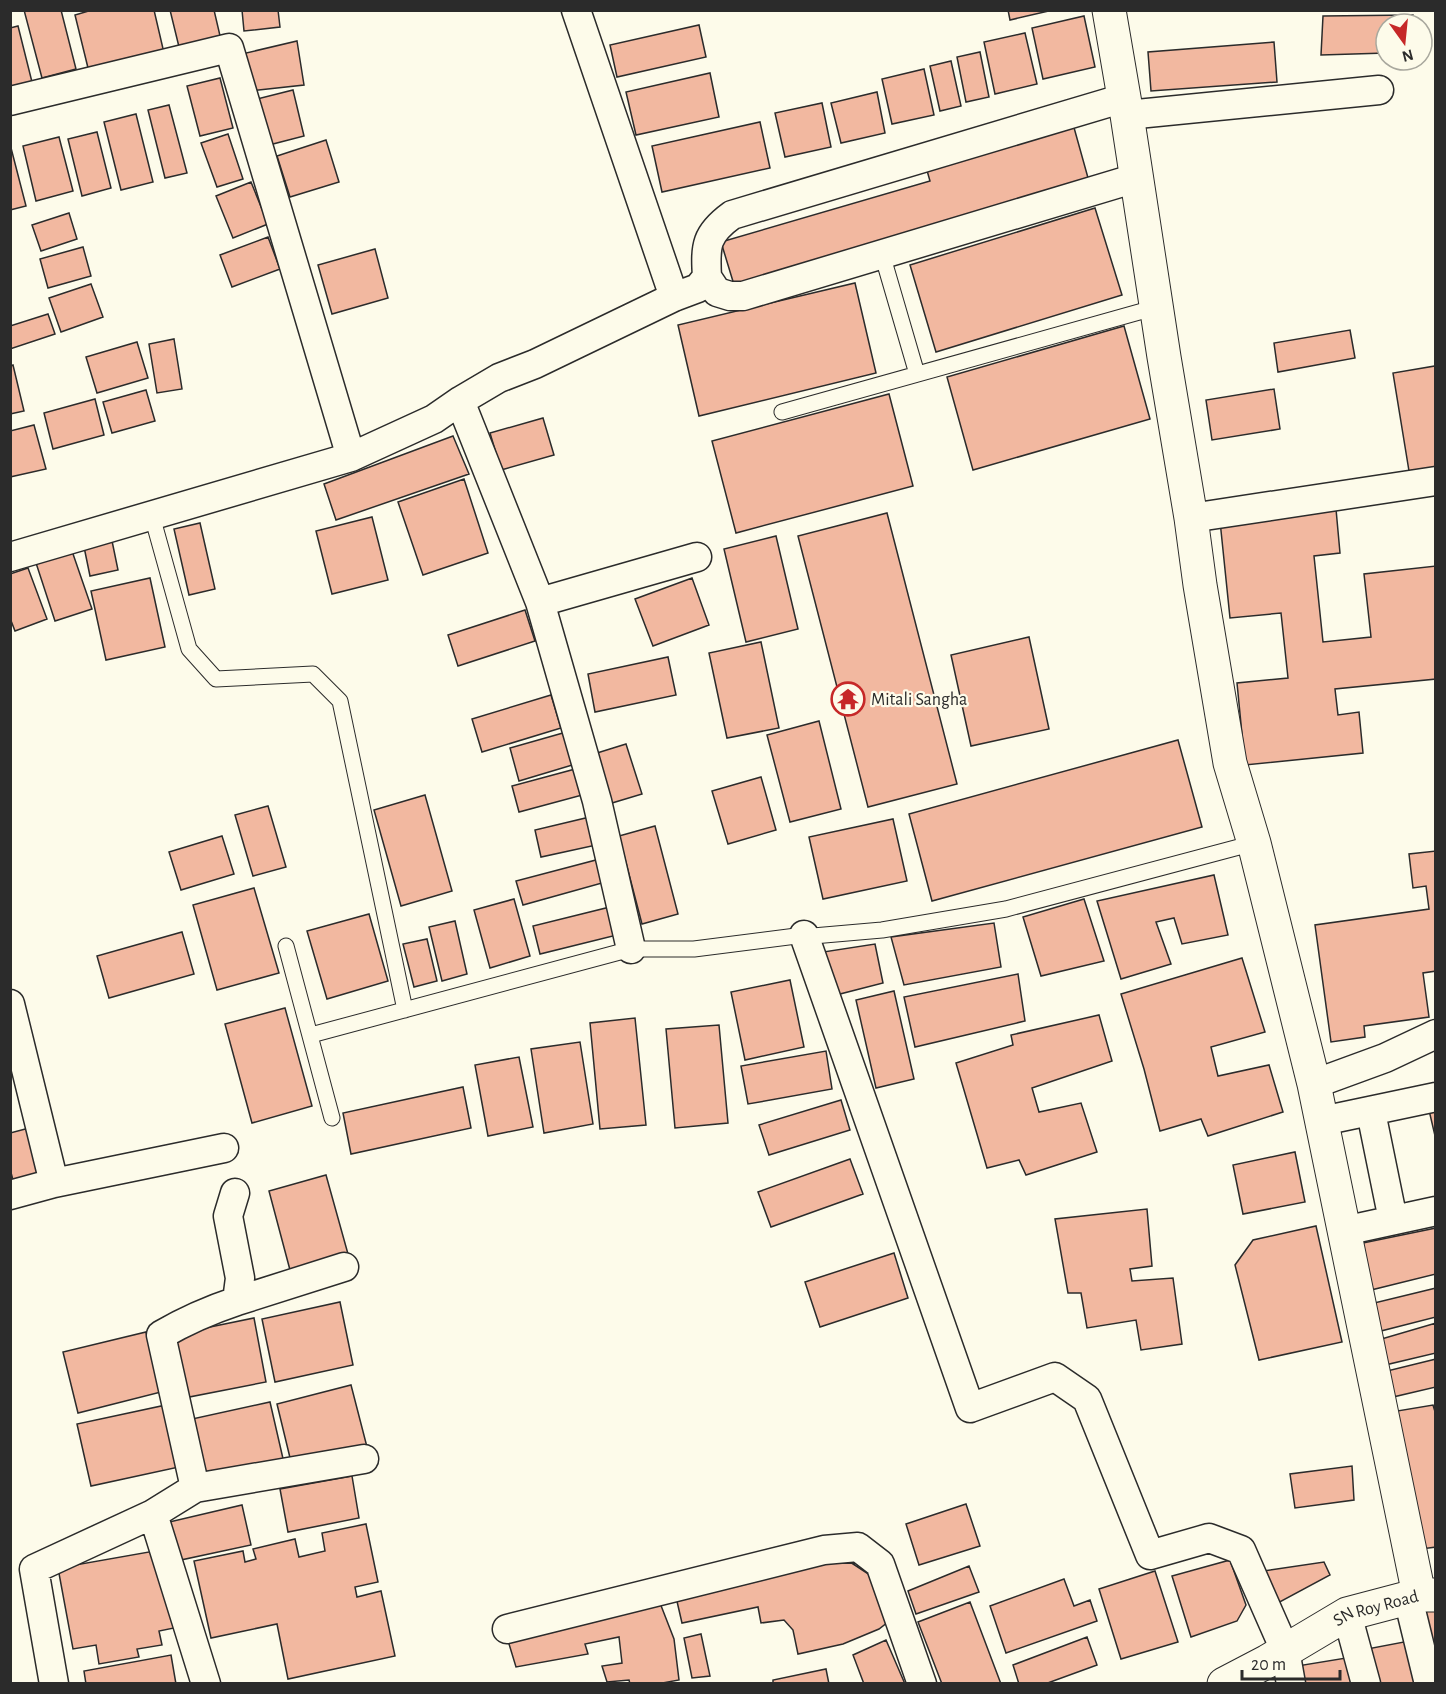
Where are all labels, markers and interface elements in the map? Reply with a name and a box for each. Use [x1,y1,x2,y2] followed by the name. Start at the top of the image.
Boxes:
[1374,12,1434,72] north arrow
[1400,46,1415,65] text: N
[830,681,866,717] temple icon: Mitali Sangha
[871,691,967,709] place label: Mitali Sangha
[1330,1588,1421,1630] street label: SN Roy Road
[1242,1643,1340,1681] scale bar
[1251,1656,1286,1674] text: 20 m

